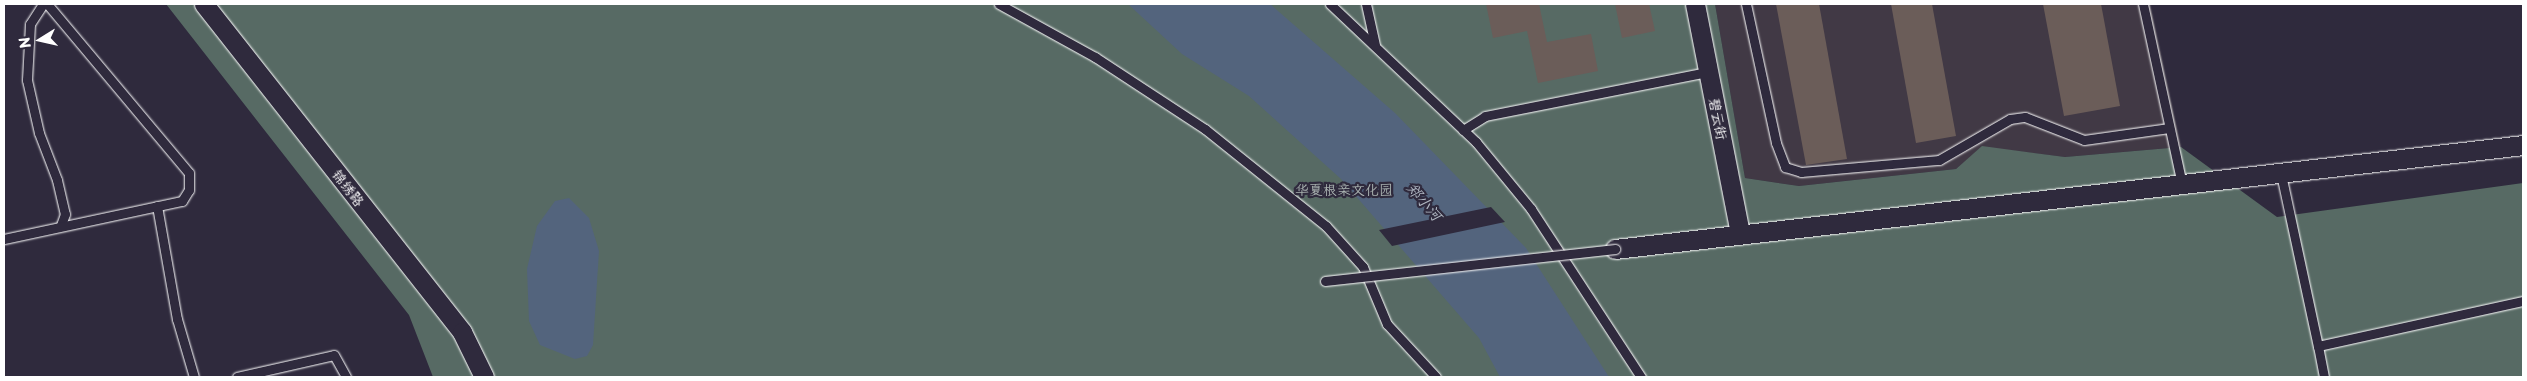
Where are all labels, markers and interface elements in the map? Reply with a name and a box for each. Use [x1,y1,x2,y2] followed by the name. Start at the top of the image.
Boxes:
[15,15,65,65] north arrow
[13,35,36,50] text: N
[1706,97,1730,141] street label: 碧云街
[328,166,368,210] street label: 锦绣路
[1403,178,1447,224] water label: 郑小河
[1295,182,1393,198] park label: 华夏根亲文化园

